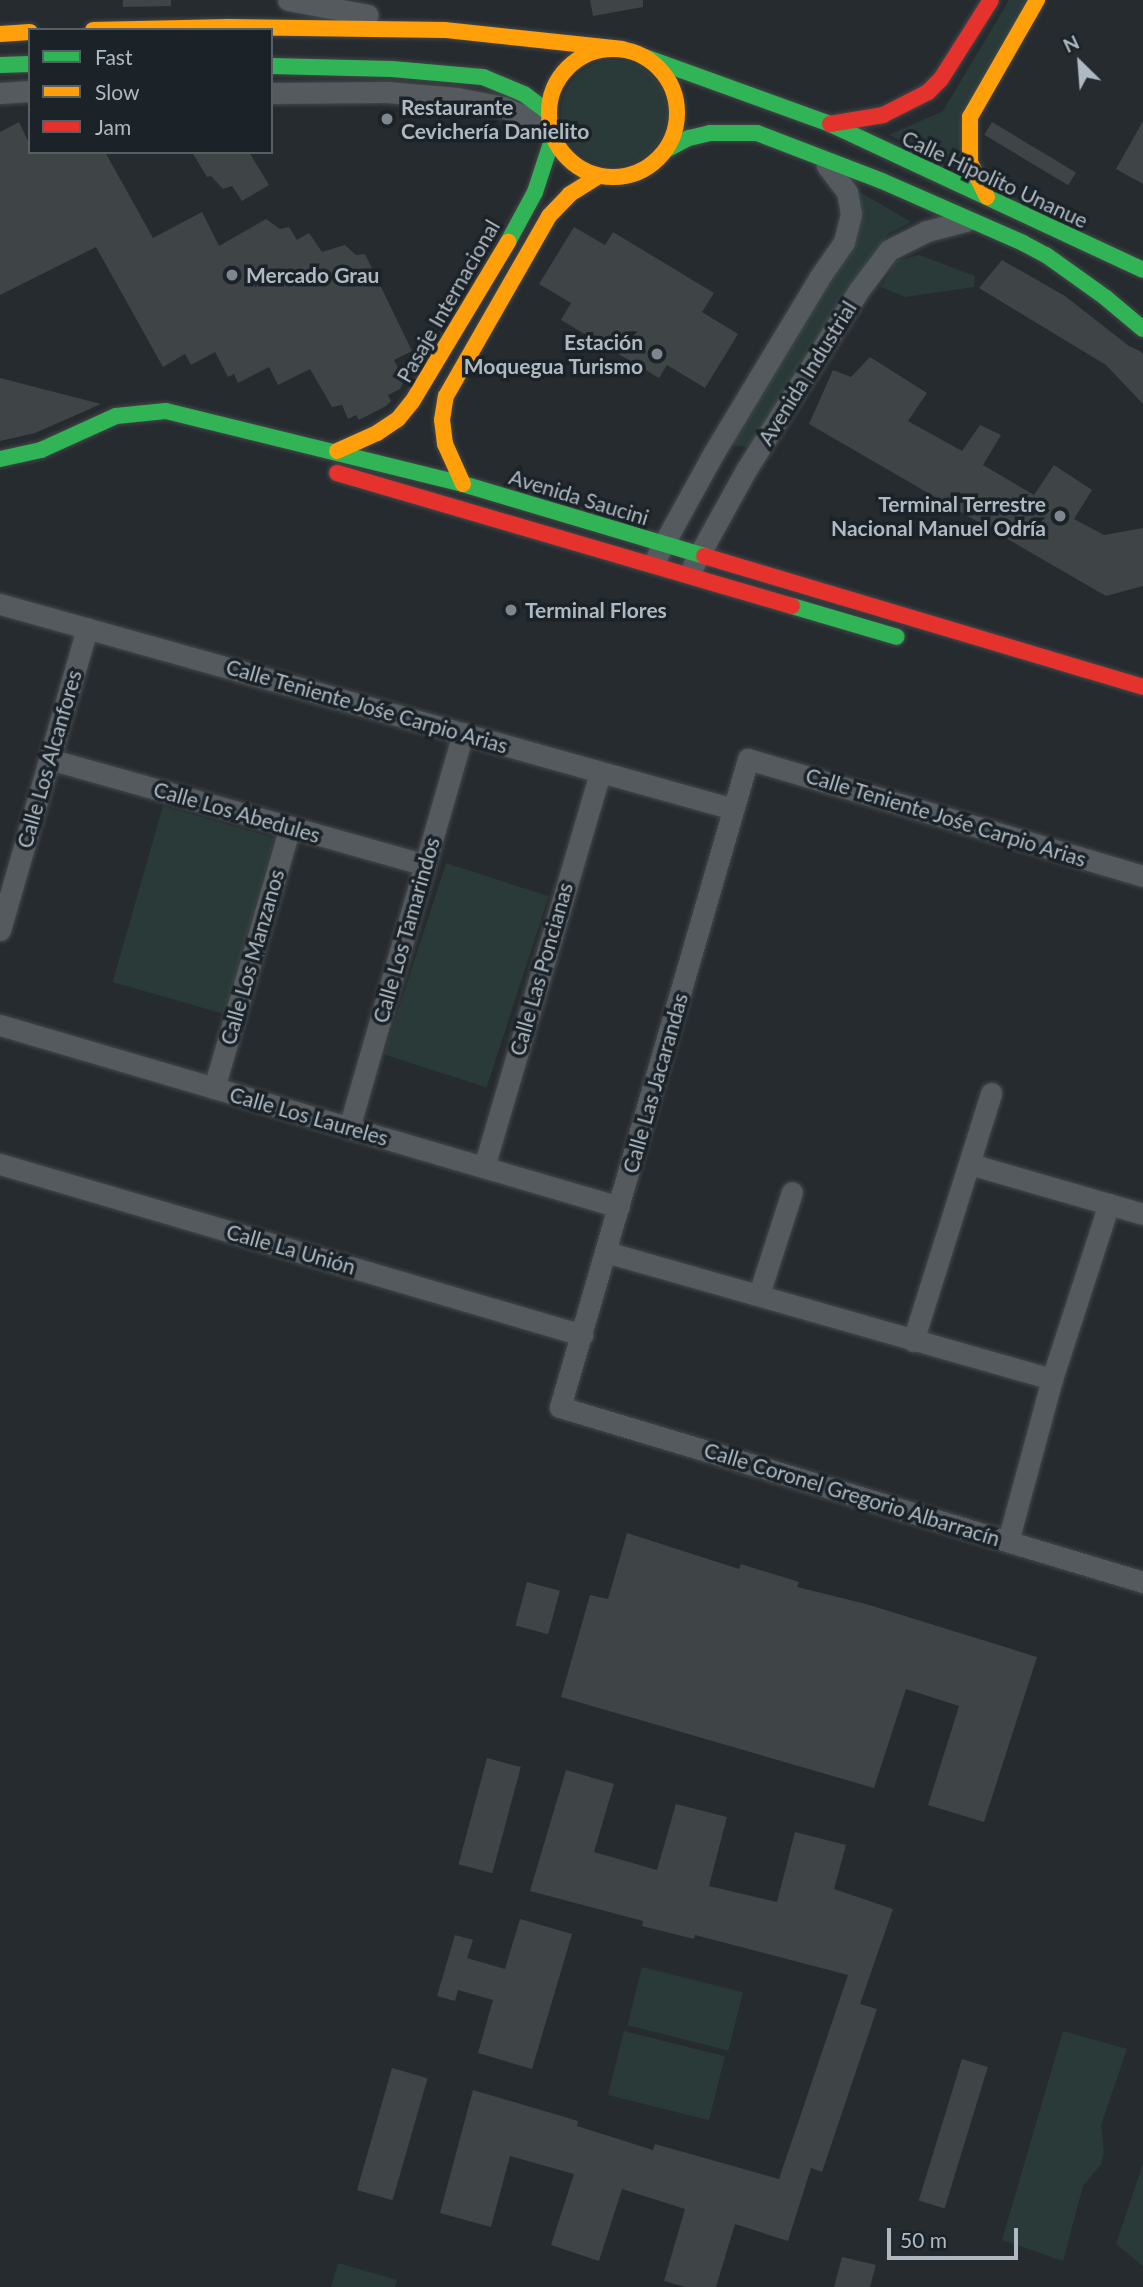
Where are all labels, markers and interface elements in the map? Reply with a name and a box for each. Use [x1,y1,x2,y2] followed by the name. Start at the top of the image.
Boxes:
[28,28,273,154] legend
[1045,28,1115,98] north arrow
[1059,30,1082,57] text: N
[95,44,132,69] text: Fast
[95,79,139,104] text: Slow
[401,94,589,144] place label: Restaurante Cevichería Danielito
[379,111,395,127] marker: Restaurante Cevichería Danielito
[95,114,131,139] text: Jam
[898,125,1092,233] street label: Calle Hipolito Unanue
[391,215,505,387] street label: Pasaje Internacional
[246,262,379,288] place label: Mercado Grau
[224,267,240,283] marker: Mercado Grau
[753,296,861,450] street label: Avenida Industrial
[463,329,643,379] place label: Estación Moquegua Turismo
[649,346,665,362] marker: Estación Moquegua Turismo
[506,464,652,530] street label: Avenida Saucini
[831,491,1046,541] place label: Terminal Terrestre Nacional Manuel Odría
[1052,508,1068,524] marker: Terminal Terrestre Nacional Manuel Odría
[525,597,667,623] place label: Terminal Flores
[503,602,519,618] marker: Terminal Flores
[222,653,512,759] street label: Calle Teniente Jośe Carpio Arias
[11,667,87,851] street label: Calle Los Alcanfores
[802,762,1090,872] street label: Calle Teniente Jośe Carpio Arias
[150,776,324,848] street label: Calle Los Abedules
[367,834,445,1026] street label: Calle Los Tamarindos
[215,866,289,1048] street label: Calle Los Manzanos
[504,880,578,1058] street label: Calle Las Poncianas
[617,990,693,1176] street label: Calle Las Jacarandas
[227,1081,391,1151] street label: Calle Los Laureles
[224,1219,358,1279] street label: Calle La Unión
[701,1437,1003,1551] street label: Calle Coronel Gregorio Albarracín
[891,2214,1022,2258] scale bar
[900,2227,947,2252] text: 50 m

